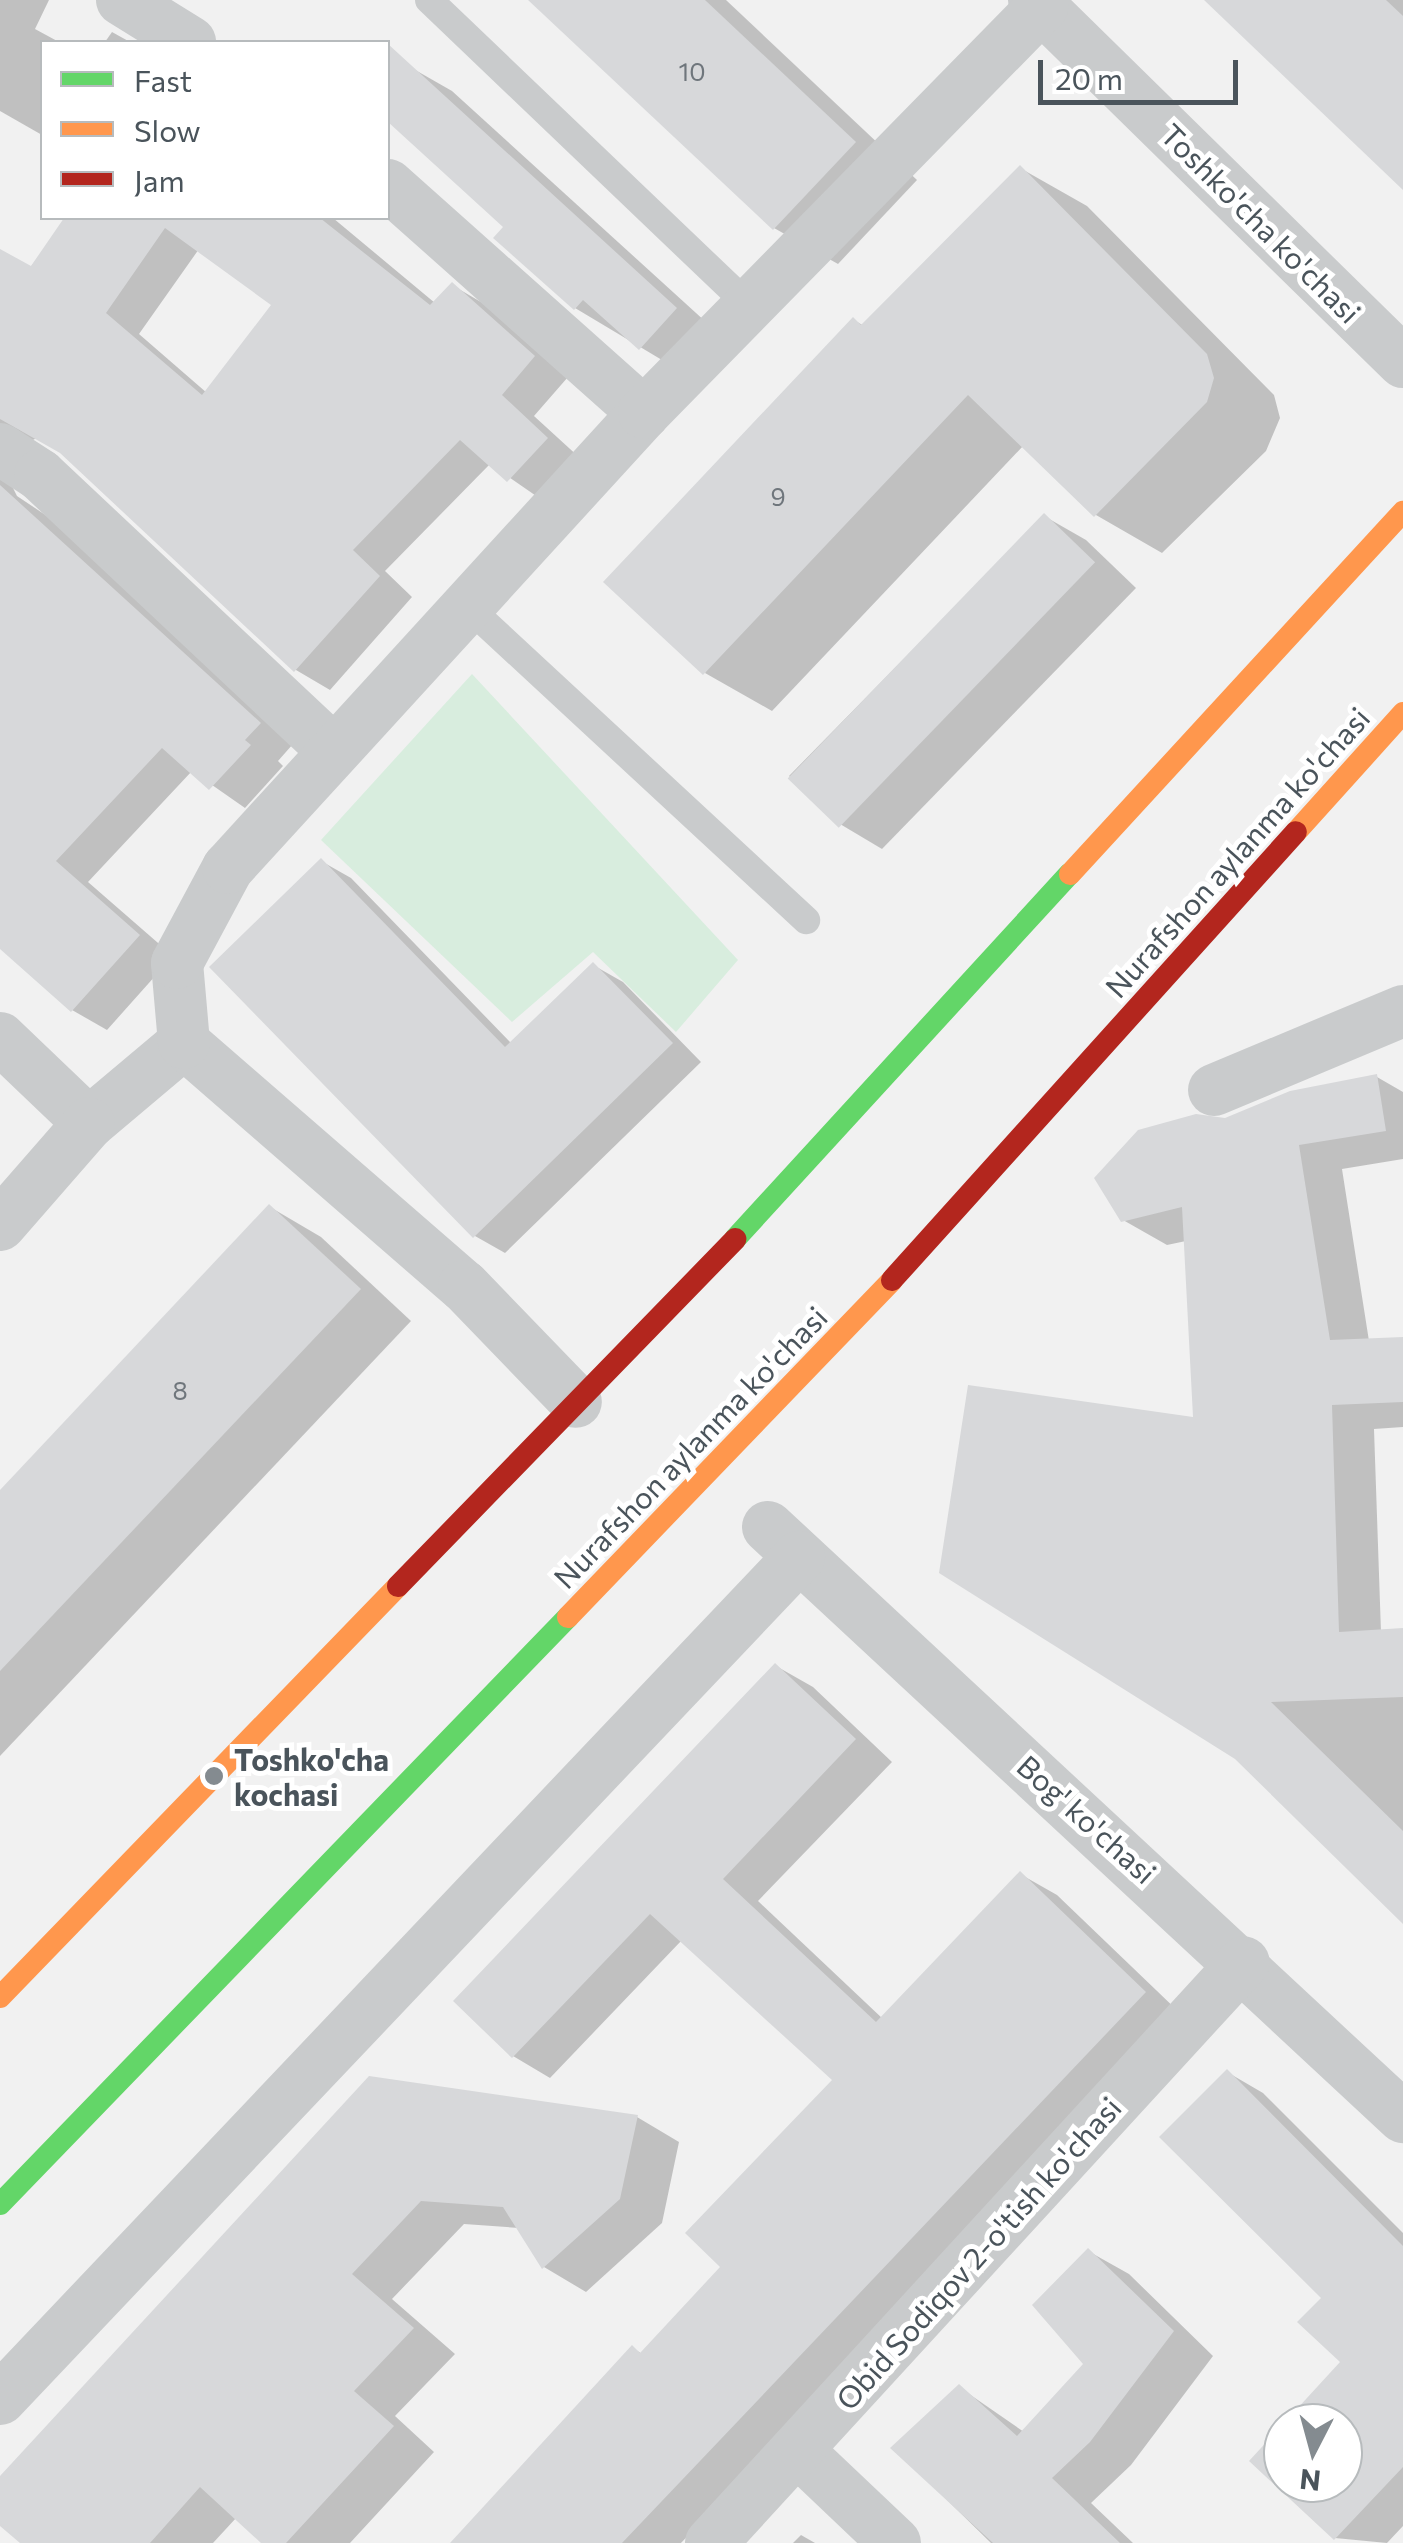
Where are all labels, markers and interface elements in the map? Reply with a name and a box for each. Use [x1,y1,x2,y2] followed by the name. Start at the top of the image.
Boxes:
[40,40,390,220] legend
[1043,40,1243,102] scale bar
[679,56,705,86] house number: 10
[1055,59,1123,96] text: 20 m
[134,61,192,98] text: Fast
[134,111,201,148] text: Slow
[1154,116,1368,330] street label: Toshko'cha ko'chasi
[134,161,185,198] text: Jam
[770,481,786,511] house number: 9
[1097,700,1377,1004] street label: Nurafshon aylanma ko'chasi
[546,1299,834,1595] street label: Nurafshon aylanma ko'chasi
[172,1375,188,1405] house number: 8
[234,1741,389,1812] place label: Toshko'cha kochasi
[1010,1747,1164,1891] street label: Bog' ko'chasi
[203,1765,225,1787] marker: Toshko'cha kochasi
[828,2089,1128,2417] street label: Obid Sodiqov 2-o'tish ko'chasi
[1263,2403,1363,2503] north arrow
[1298,2463,1322,2499] text: N

